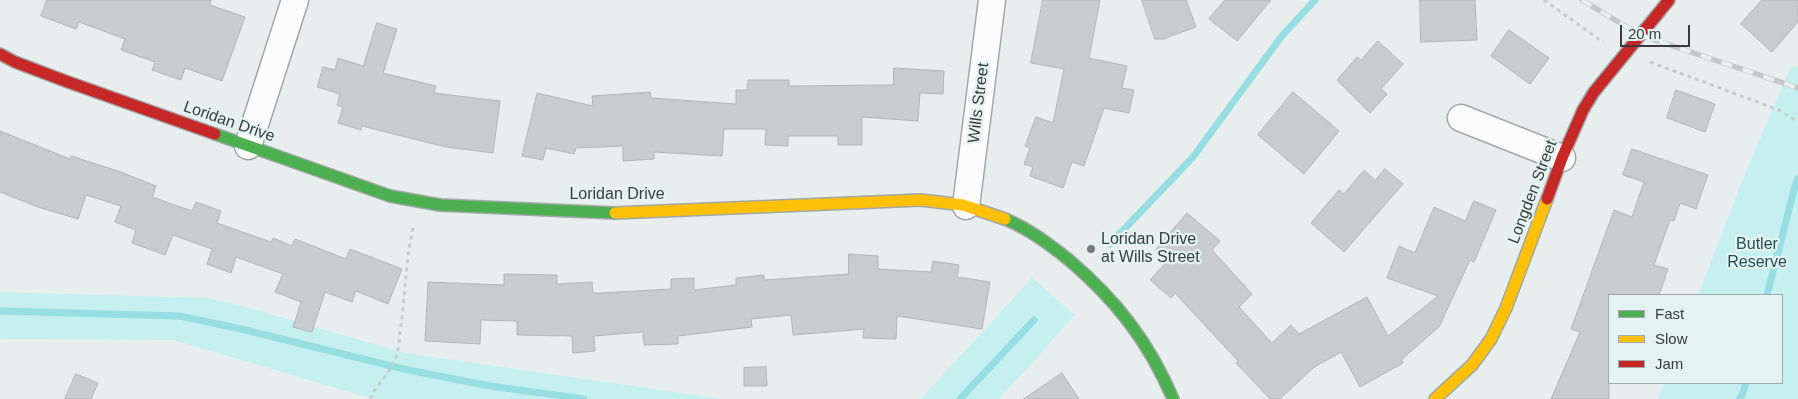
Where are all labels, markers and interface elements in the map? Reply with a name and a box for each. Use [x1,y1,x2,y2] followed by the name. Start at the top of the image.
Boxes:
[1623,15,1693,47] scale bar
[1628,25,1661,42] text: 20 m
[965,62,993,144] street label: Wills Street
[181,97,277,147] street label: Loridan Drive
[1504,137,1562,247] street label: Longden Street
[569,185,665,205] street label: Loridan Drive
[1101,230,1200,268] place label: Loridan Drive at Wills Street
[1727,235,1787,273] park label: Butler Reserve
[1085,243,1097,255] marker: Loridan Drive at Wills Street
[1608,294,1783,384] legend
[1655,305,1684,322] text: Fast
[1655,330,1688,347] text: Slow
[1655,355,1683,372] text: Jam

